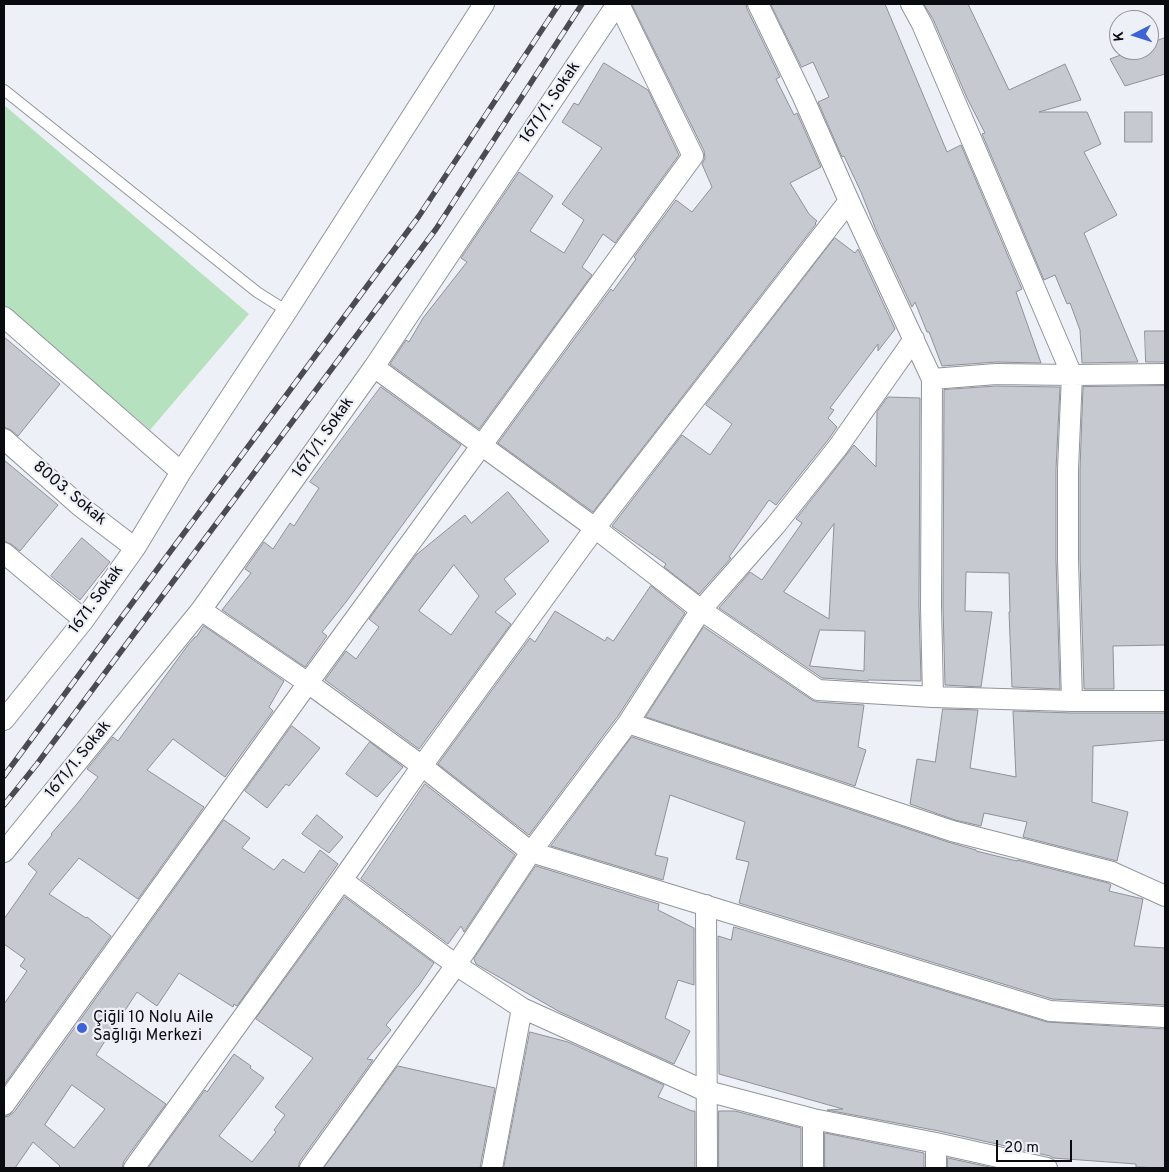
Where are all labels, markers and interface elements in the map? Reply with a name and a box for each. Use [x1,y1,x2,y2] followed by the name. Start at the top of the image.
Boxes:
[1109,10,1159,60] north arrow
[1111,31,1128,42] text: K
[517,59,585,147] street label: 1671/1. Sokak
[289,394,359,482] street label: 1671/1. Sokak
[28,458,110,530] street label: 8003. Sokak
[66,562,128,638] street label: 1671. Sokak
[42,717,116,803] street label: 1671/1. Sokak
[93,1009,213,1047] place label: Çiğli 10 Nolu Aile Sağlığı Merkezi
[75,1021,89,1035] marker: Çiğli 10 Nolu Aile Sağlığı Merkezi
[999,1130,1075,1162] scale bar
[1004,1139,1039,1158] text: 20 m

